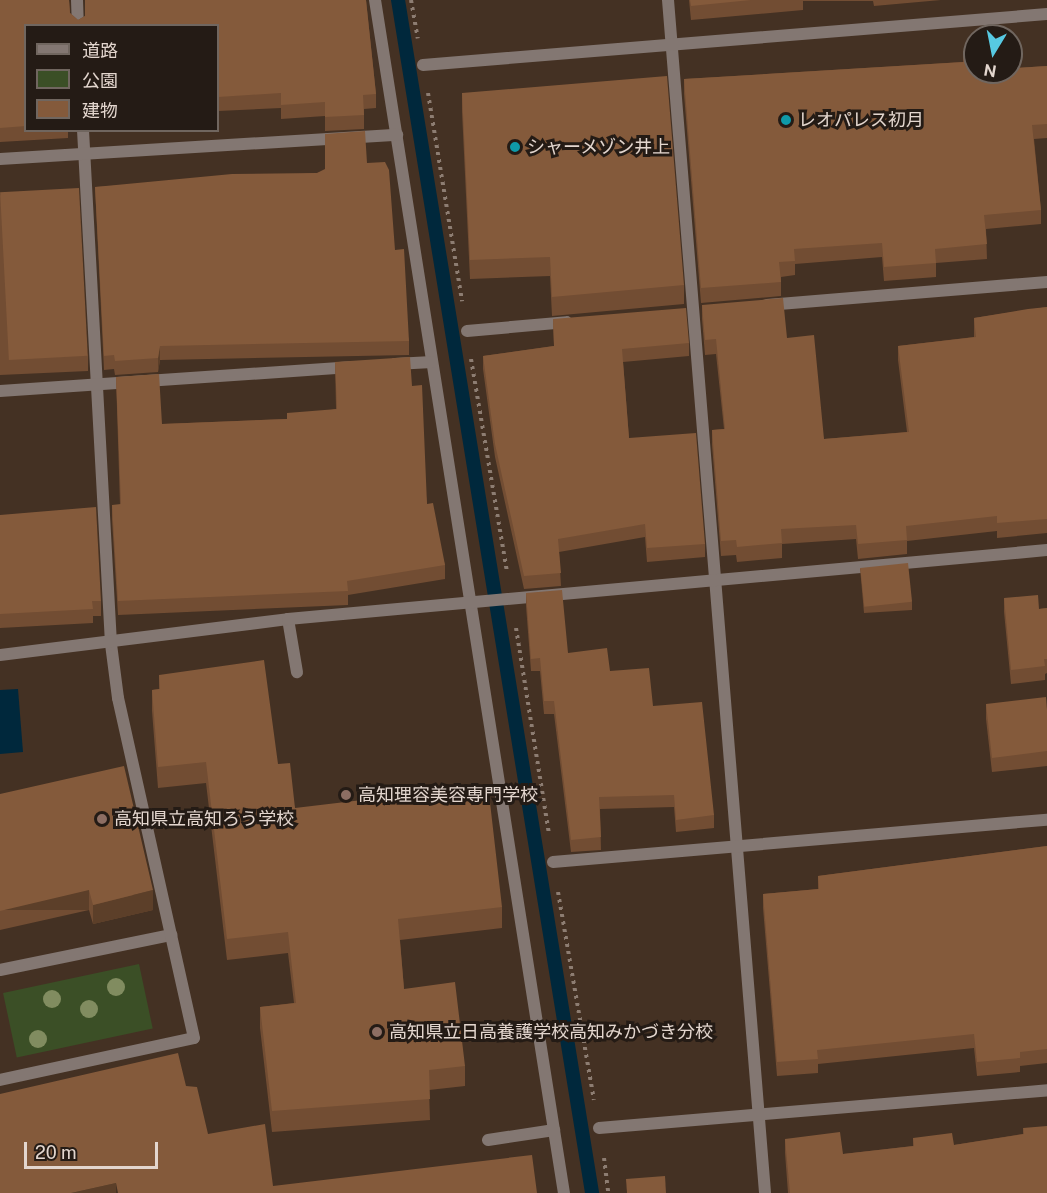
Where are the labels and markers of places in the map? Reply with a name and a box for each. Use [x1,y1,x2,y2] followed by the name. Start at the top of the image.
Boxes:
[798,109,924,131] place label: レオパレス初月
[779,113,793,127] marker: レオパレス初月
[527,136,671,158] place label: シャーメゾン井上
[508,140,522,154] marker: シャーメゾン井上
[358,784,538,806] place label: 高知理容美容専門学校
[339,788,353,802] marker: 高知理容美容専門学校
[114,808,294,830] place label: 高知県立高知ろう学校
[95,812,109,826] marker: 高知県立高知ろう学校
[389,1021,713,1043] place label: 高知県立日高養護学校高知みかづき分校
[370,1025,384,1039] marker: 高知県立日高養護学校高知みかづき分校

